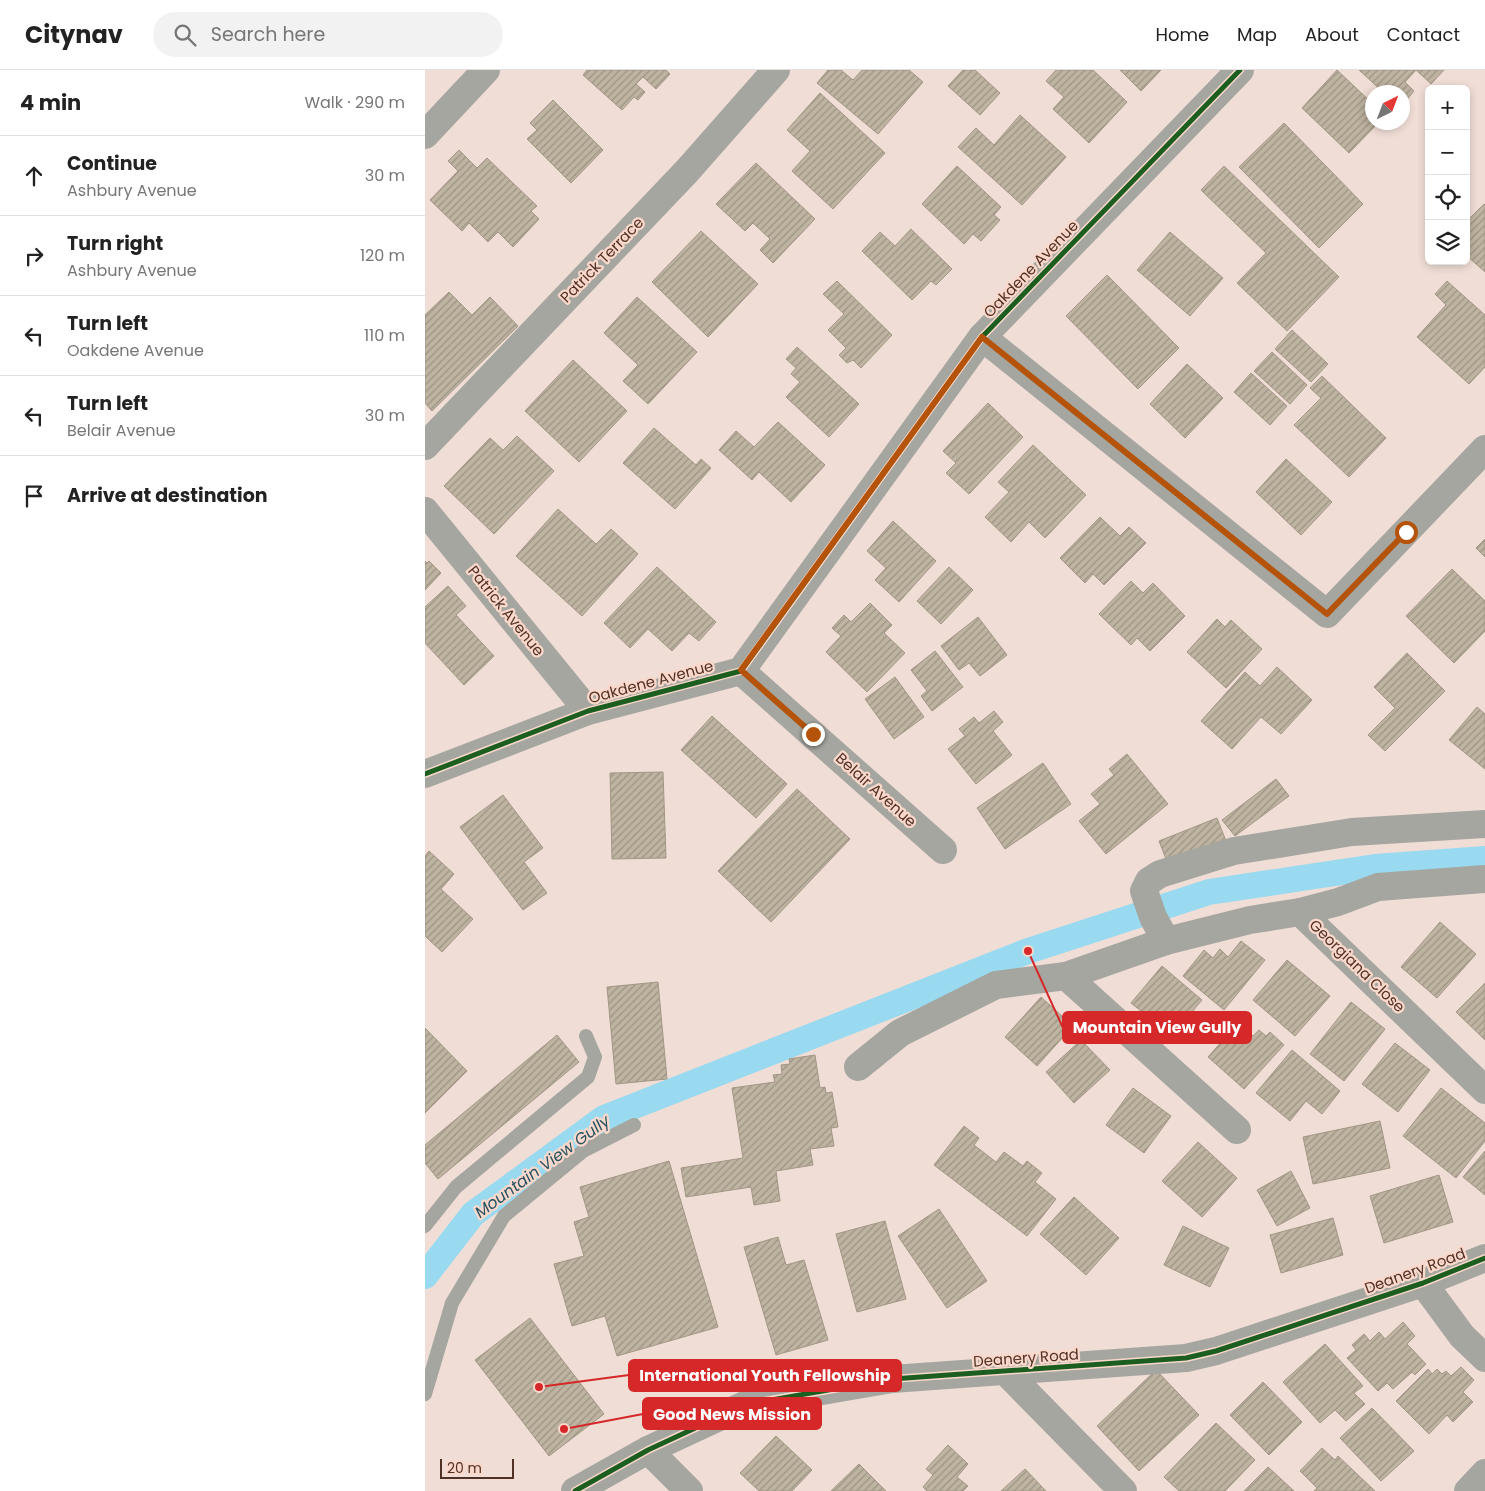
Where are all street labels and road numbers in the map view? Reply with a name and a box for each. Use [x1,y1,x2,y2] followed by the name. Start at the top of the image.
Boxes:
[555,212,648,307] street label: Patrick Terrace
[979,215,1083,322] street label: Oakdene Avenue
[463,561,549,660] street label: Patrick Avenue
[586,655,716,708] street label: Oakdene Avenue
[831,748,921,832] street label: Belair Avenue
[1305,914,1410,1017] street label: Georgiana Close
[1361,1243,1468,1299] street label: Deanery Road
[972,1343,1080,1372] street label: Deanery Road

